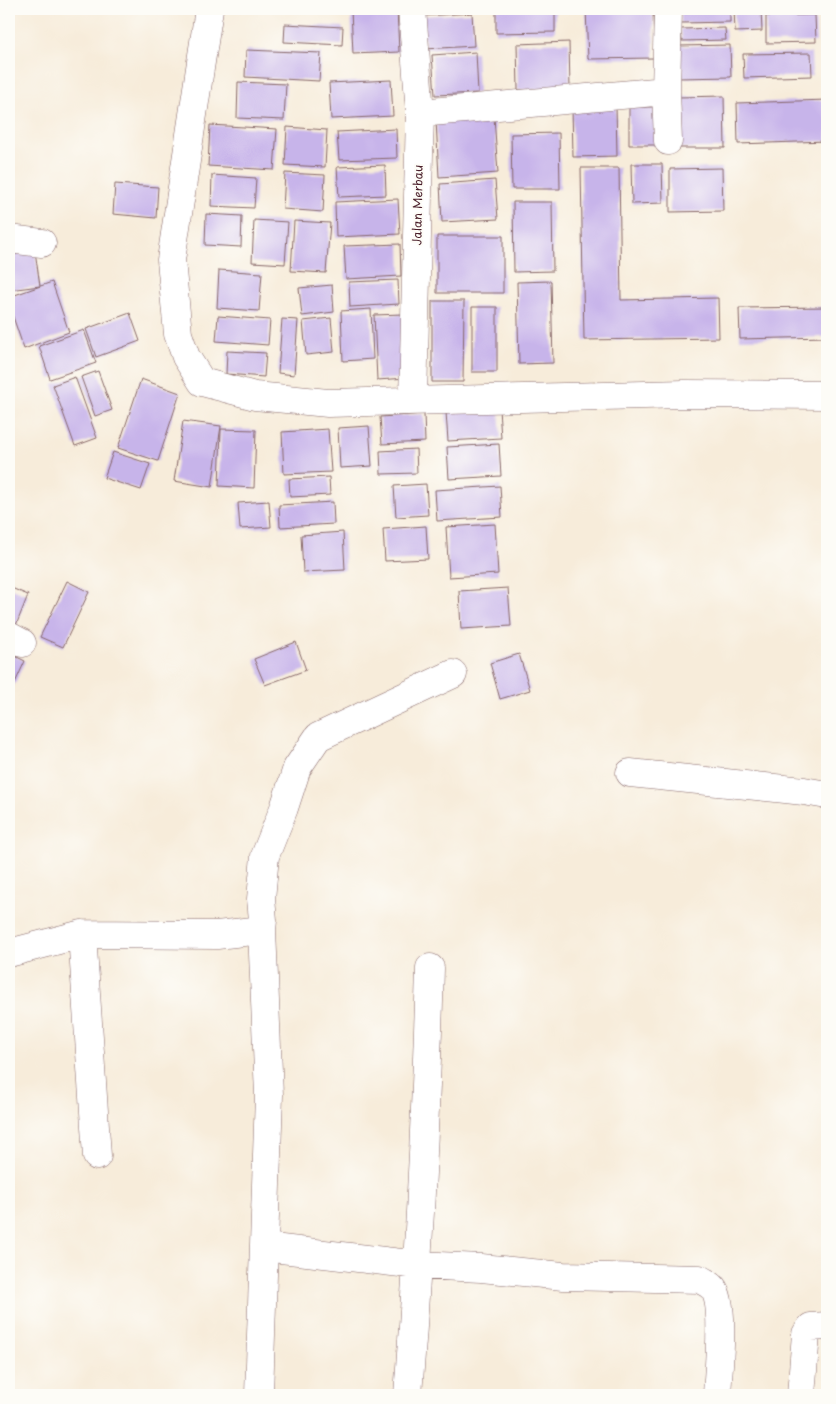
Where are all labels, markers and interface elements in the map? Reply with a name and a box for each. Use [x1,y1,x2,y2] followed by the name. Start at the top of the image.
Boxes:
[407,164,427,246] street label: Jalan Merbau

